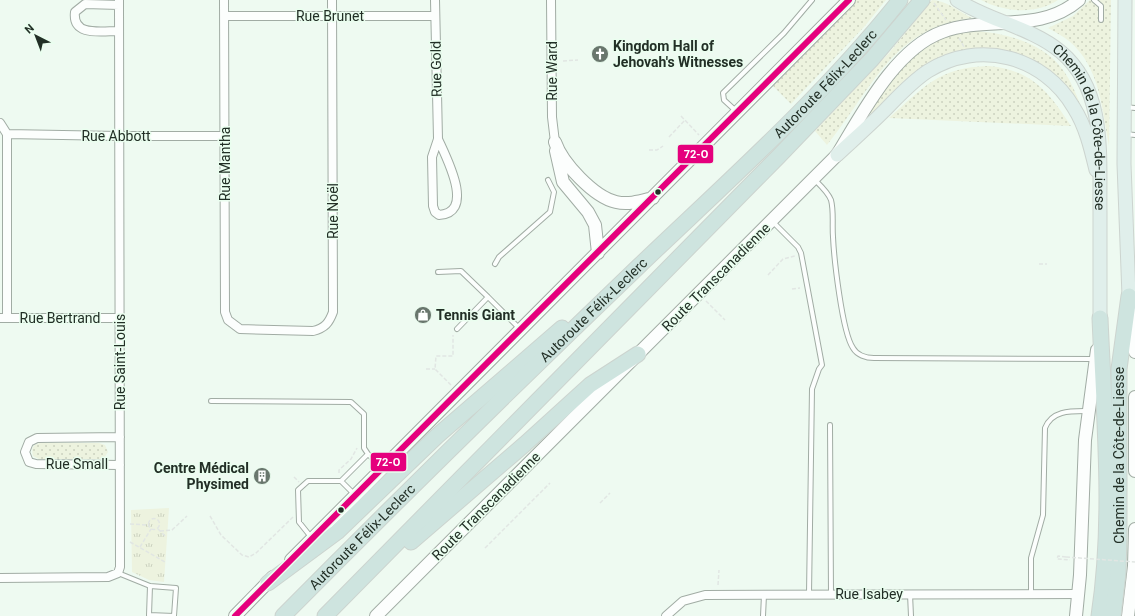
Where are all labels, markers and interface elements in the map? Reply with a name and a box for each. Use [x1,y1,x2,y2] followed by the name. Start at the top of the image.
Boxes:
[296,8,364,24] street label: Rue Brunet
[16,16,56,56] north arrow
[22,21,37,36] text: N
[770,26,880,141] street label: Autoroute Félix-Leclerc
[613,38,743,70] place label: Kingdom Hall of Jehovah's Witnesses
[428,41,444,97] street label: Rue Gold
[544,41,560,101] street label: Rue Ward
[1050,41,1108,211] street label: Chemin de la Côte-de-Liesse
[590,44,610,64] church icon: Kingdom Hall of Jehovah's Witnesses
[217,127,233,201] street label: Rue Mantha
[81,128,151,144] street label: Rue Abbott
[677,144,714,164] line badge: 72-O
[684,148,709,161] text: 72-O
[325,183,341,239] street label: Rue Noël
[653,187,663,197] unlabelled marker
[659,220,773,334] street label: Route Transcanadienne
[537,255,650,365] street label: Autoroute Félix-Leclerc
[413,305,433,325] shop icon: Tennis Giant
[436,307,515,323] place label: Tennis Giant
[20,310,100,326] street label: Rue Bertrand
[112,314,128,410] street label: Rue Saint-Louis
[1111,367,1127,544] street label: Chemin de la Côte-de-Liesse
[429,449,543,563] street label: Route Transcanadienne
[370,452,407,472] line badge: 72-O
[46,456,108,472] street label: Rue Small
[376,456,401,469] text: 72-O
[154,460,249,492] place label: Centre Médical Physimed
[252,466,272,486] building icon: Centre Médical Physimed
[306,481,418,593] street label: Autoroute Félix-Leclerc
[336,505,346,515] unlabelled marker
[835,586,903,602] street label: Rue Isabey

